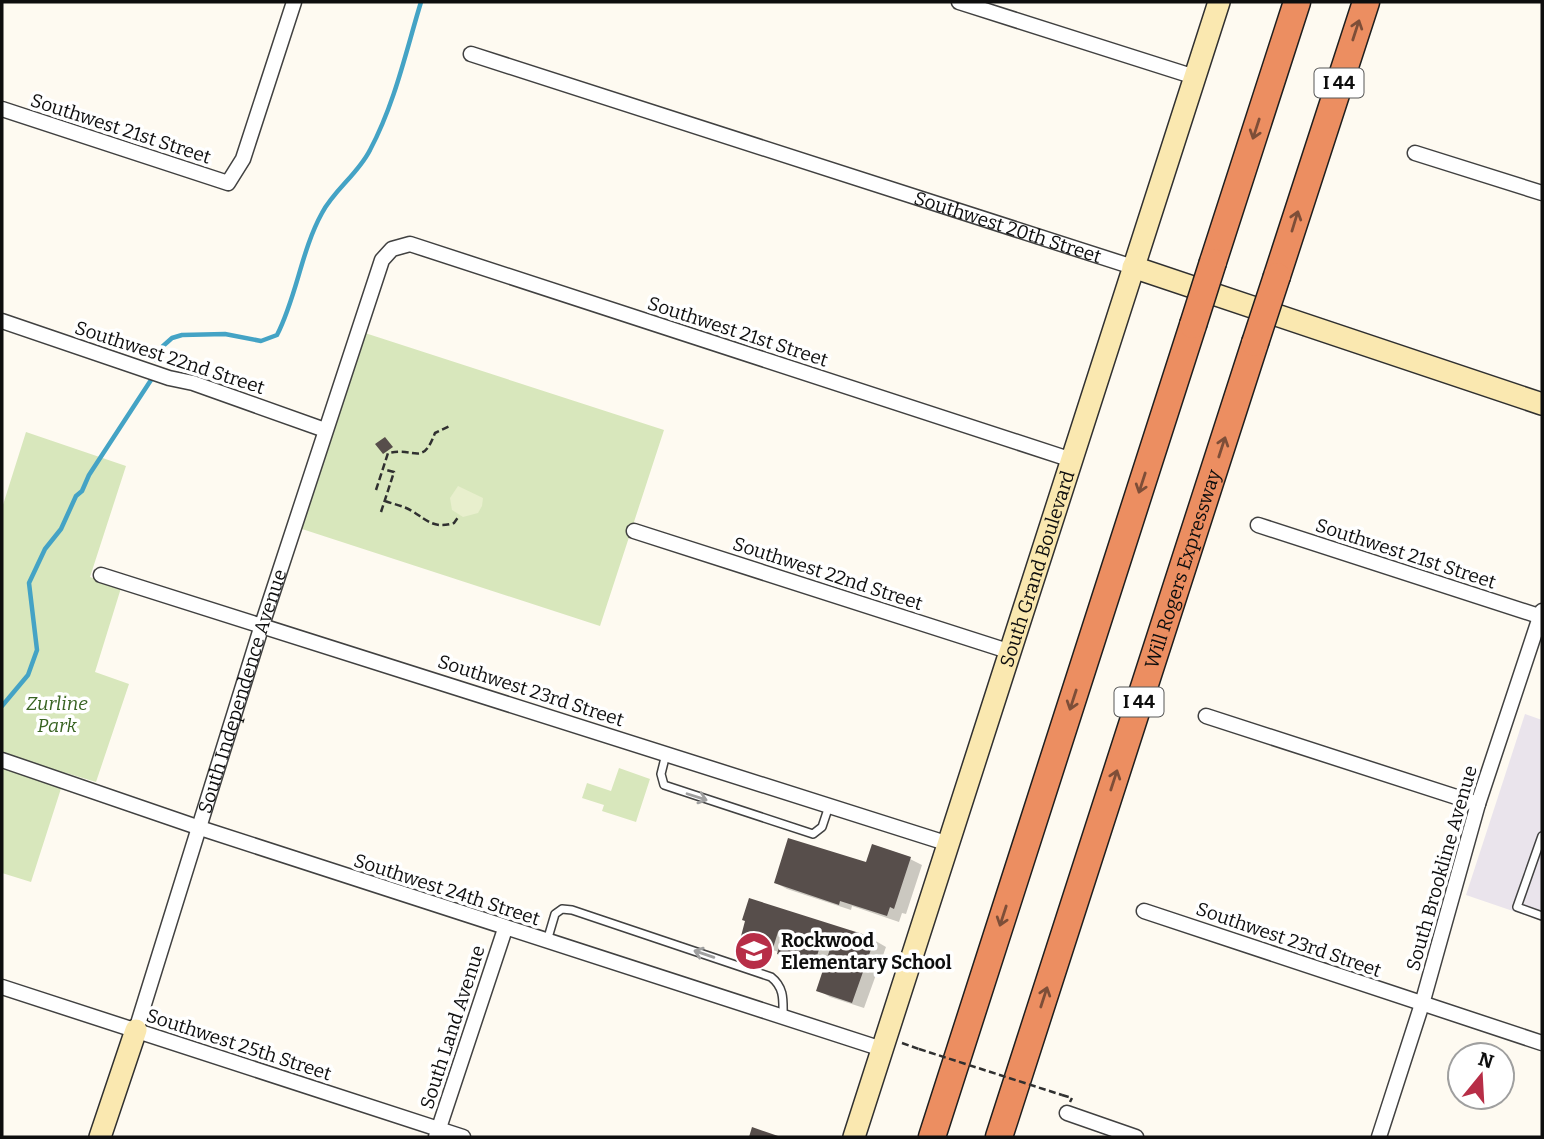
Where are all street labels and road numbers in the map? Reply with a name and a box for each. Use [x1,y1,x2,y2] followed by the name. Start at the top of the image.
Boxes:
[1314,68,1364,98] road number: I 44
[28,88,214,169] street label: Southwest 21st Street
[911,186,1104,268] street label: Southwest 20th Street
[645,291,831,372] street label: Southwest 21st Street
[72,316,268,399] street label: Southwest 22nd Street
[1140,466,1226,671] street label: Will Rogers Expressway
[995,468,1080,670] street label: South Grand Boulevard
[1313,513,1499,594] street label: Southwest 21st Street
[730,532,926,615] street label: Southwest 22nd Street
[193,566,292,816] street label: South Independence Avenue
[435,650,627,731] street label: Southwest 23rd Street
[1114,688,1164,716] road number: I 44
[1401,763,1482,973] street label: South Brookline Avenue
[351,849,543,930] street label: Southwest 24th Street
[1193,897,1385,982] street label: Southwest 23rd Street
[415,942,490,1112] street label: South Land Avenue
[143,1004,334,1085] street label: Southwest 25th Street

